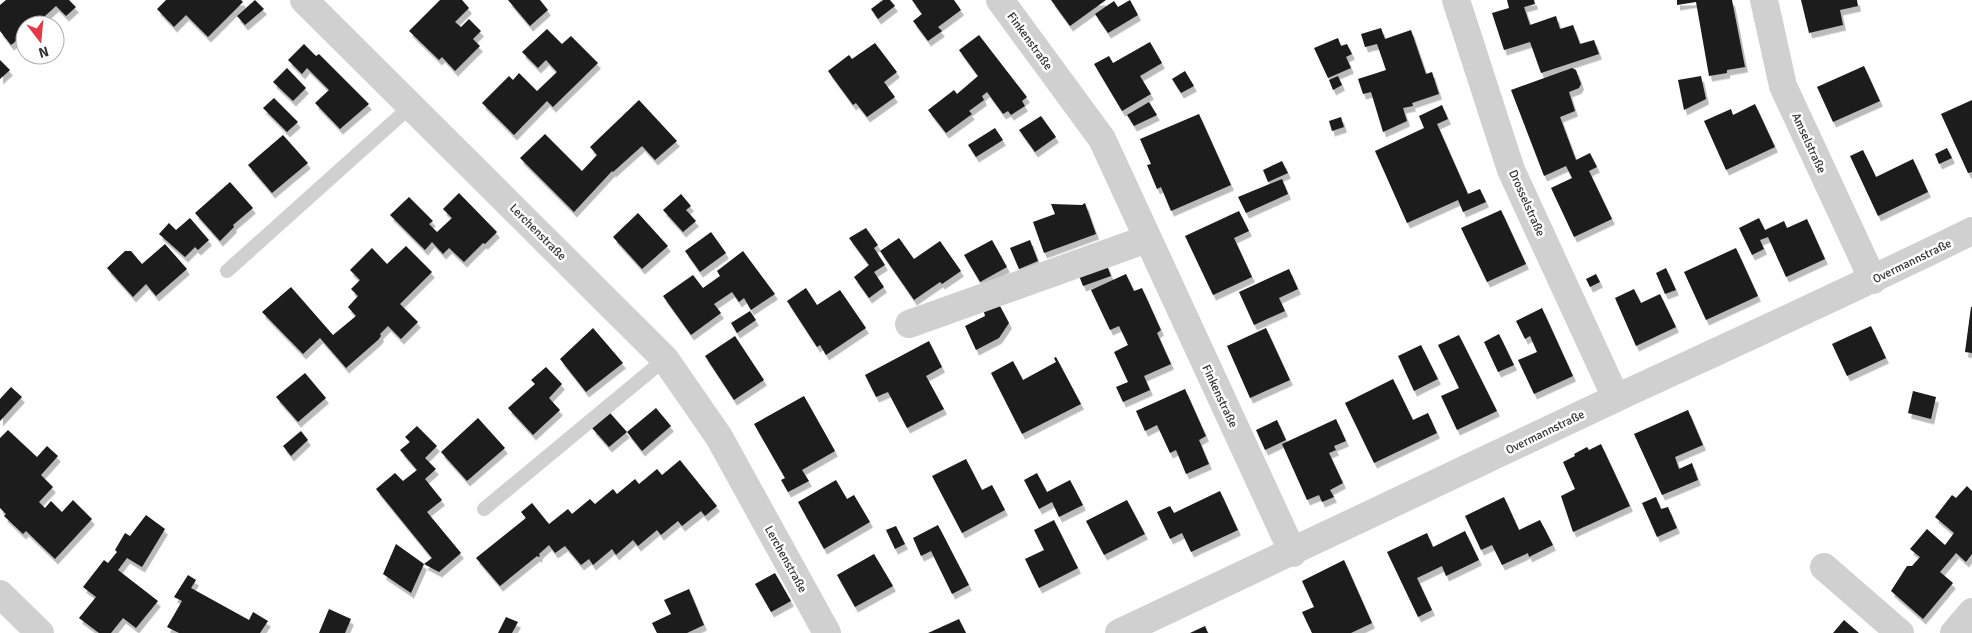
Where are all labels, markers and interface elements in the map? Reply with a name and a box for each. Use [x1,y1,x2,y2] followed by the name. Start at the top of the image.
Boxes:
[1004,9,1056,73] street label: Finkenstraße
[15,15,65,65] north arrow
[36,43,50,62] text: N
[1788,111,1829,176] street label: Amselstraße
[1505,167,1548,239] street label: Drosselstraße
[506,201,569,264] street label: Lerchenstraße
[1870,236,1954,287] street label: Overmannstraße
[1198,362,1241,430] street label: Finkenstraße
[1503,407,1587,458] street label: Overmannstraße
[761,523,810,595] street label: Lerchenstraße

